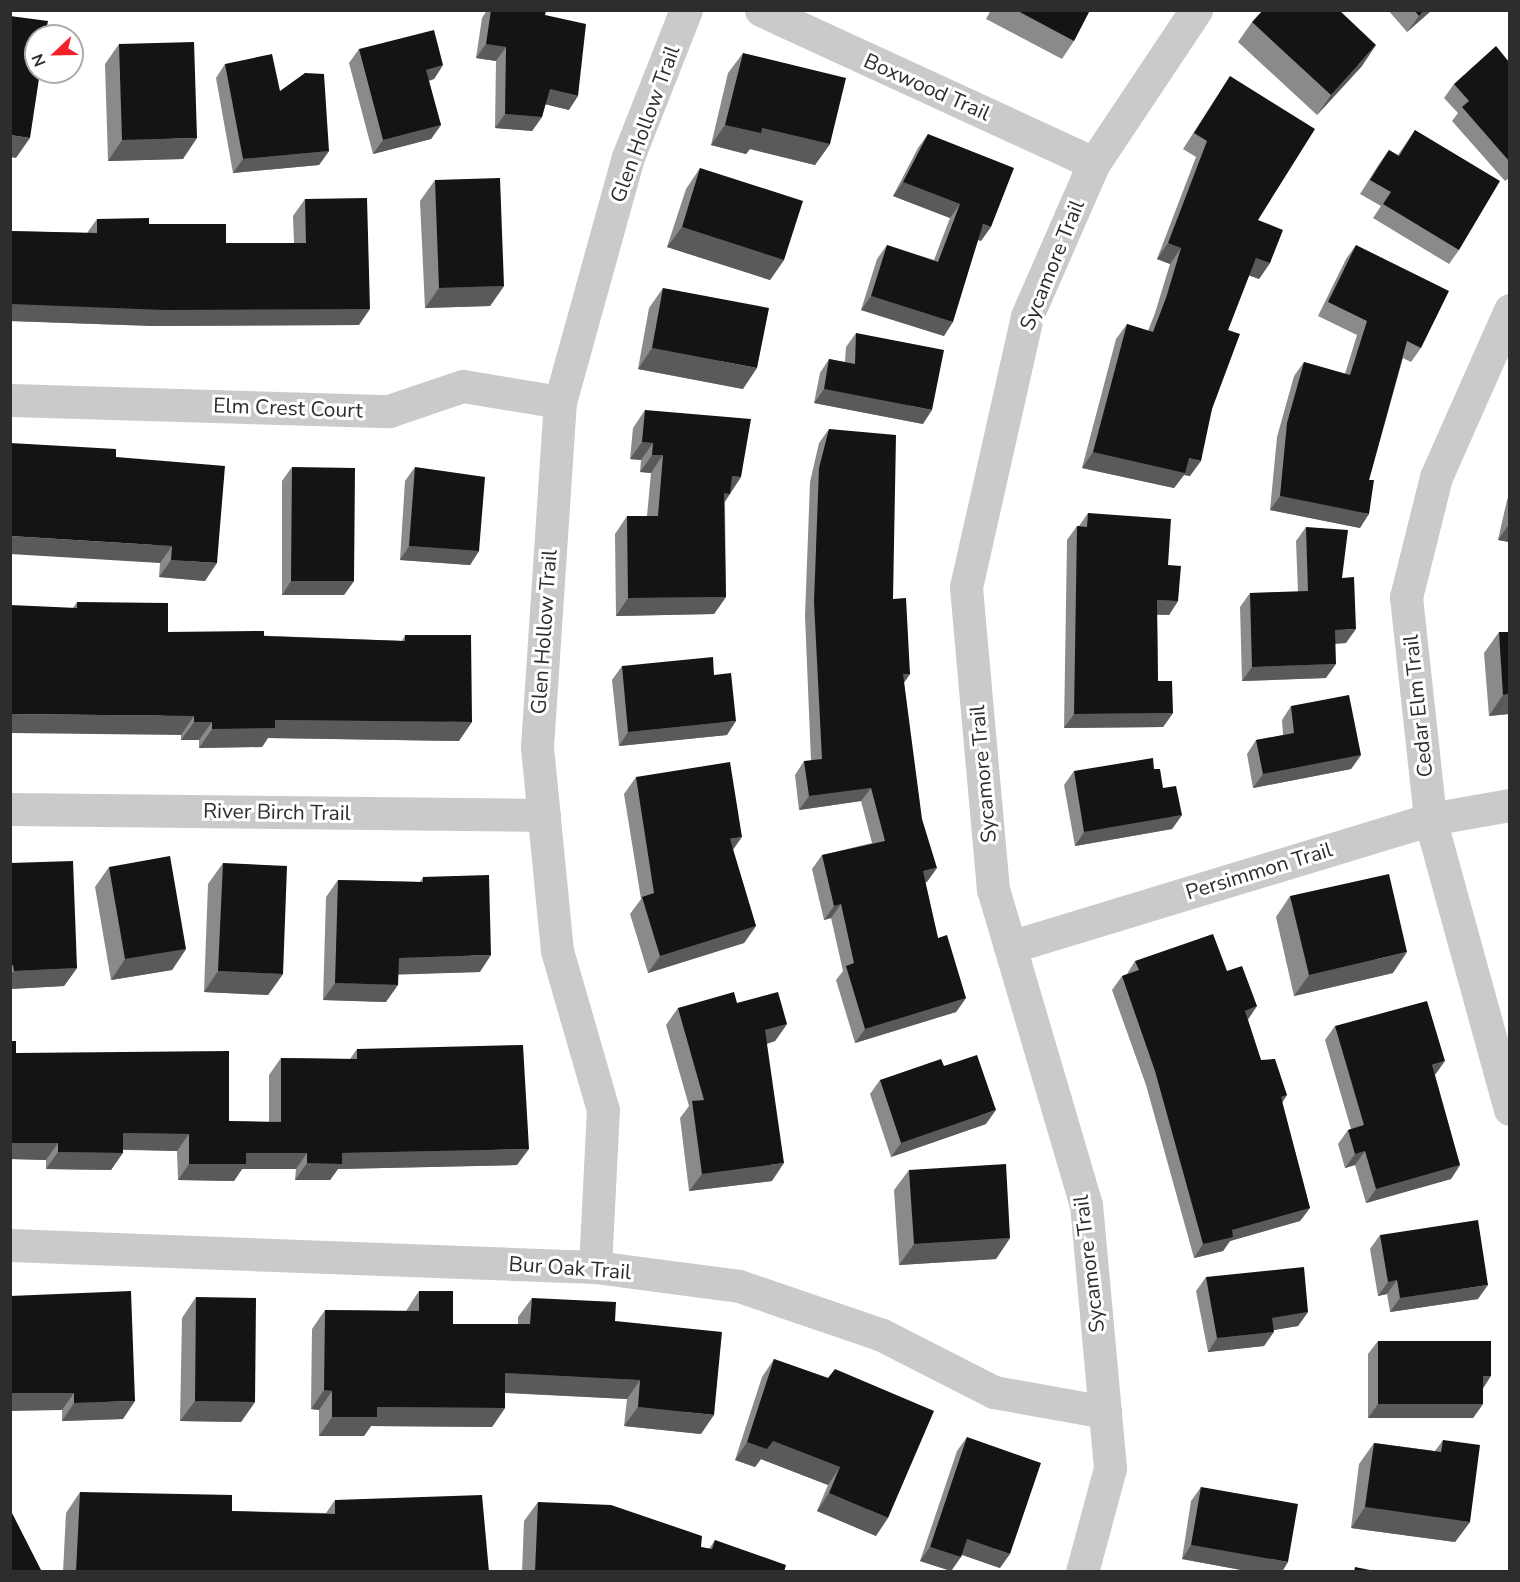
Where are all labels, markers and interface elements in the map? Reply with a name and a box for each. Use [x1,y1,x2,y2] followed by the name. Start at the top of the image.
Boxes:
[24,24,84,84] north arrow
[605,42,685,206] street label: Glen Hollow Trail
[860,48,994,126] street label: Boxwood Trail
[27,50,52,70] text: N
[1014,196,1090,334] street label: Sycamore Trail
[213,393,363,423] street label: Elm Crest Court
[526,549,562,715] street label: Glen Hollow Trail
[1398,633,1438,779] street label: Cedar Elm Trail
[964,704,1002,844] street label: Sycamore Trail
[203,798,351,826] street label: River Birch Trail
[1183,837,1335,905] street label: Persimmon Trail
[1068,1194,1110,1334] street label: Sycamore Trail
[508,1251,632,1285] street label: Bur Oak Trail

